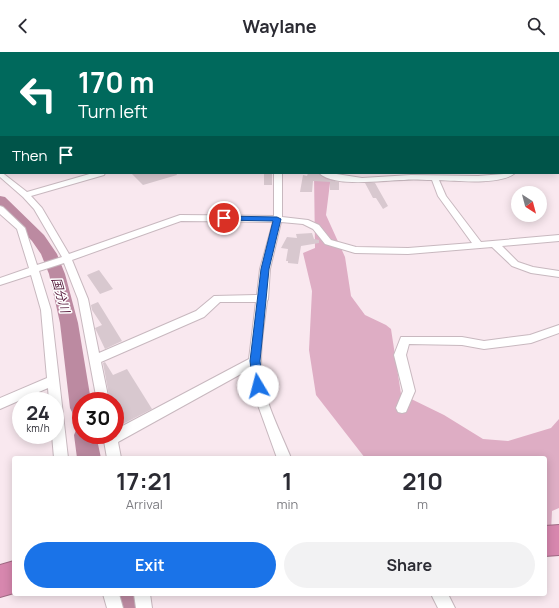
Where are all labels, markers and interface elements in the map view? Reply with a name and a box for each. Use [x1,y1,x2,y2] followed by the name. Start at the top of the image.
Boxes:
[242,14,317,38] text: Waylane
[12,15,34,37] icon: back
[525,15,547,37] icon: search
[78,63,154,101] text: 170 m
[12,68,64,120] icon: left
[78,99,148,123] text: Turn left
[55,144,77,166] icon: arrive
[12,145,47,166] text: Then
[511,186,547,222] north arrow
[511,186,547,222] map controls
[207,201,241,235] pin
[213,207,235,229] icon: arrive
[48,275,75,317] water label: 国分川
[237,365,279,407] position arrow
[72,392,124,444] speed limit sign: 30
[26,399,50,426] text: 24
[26,421,50,435] text: km/h
[116,464,172,497] text: 17:21
[282,464,293,497] text: 1
[402,464,443,497] text: 210
[126,495,163,513] text: Arrival
[276,495,298,513] text: min
[417,495,428,513] text: m
[24,542,276,588] button: Exit
[284,542,535,588] button: Share

